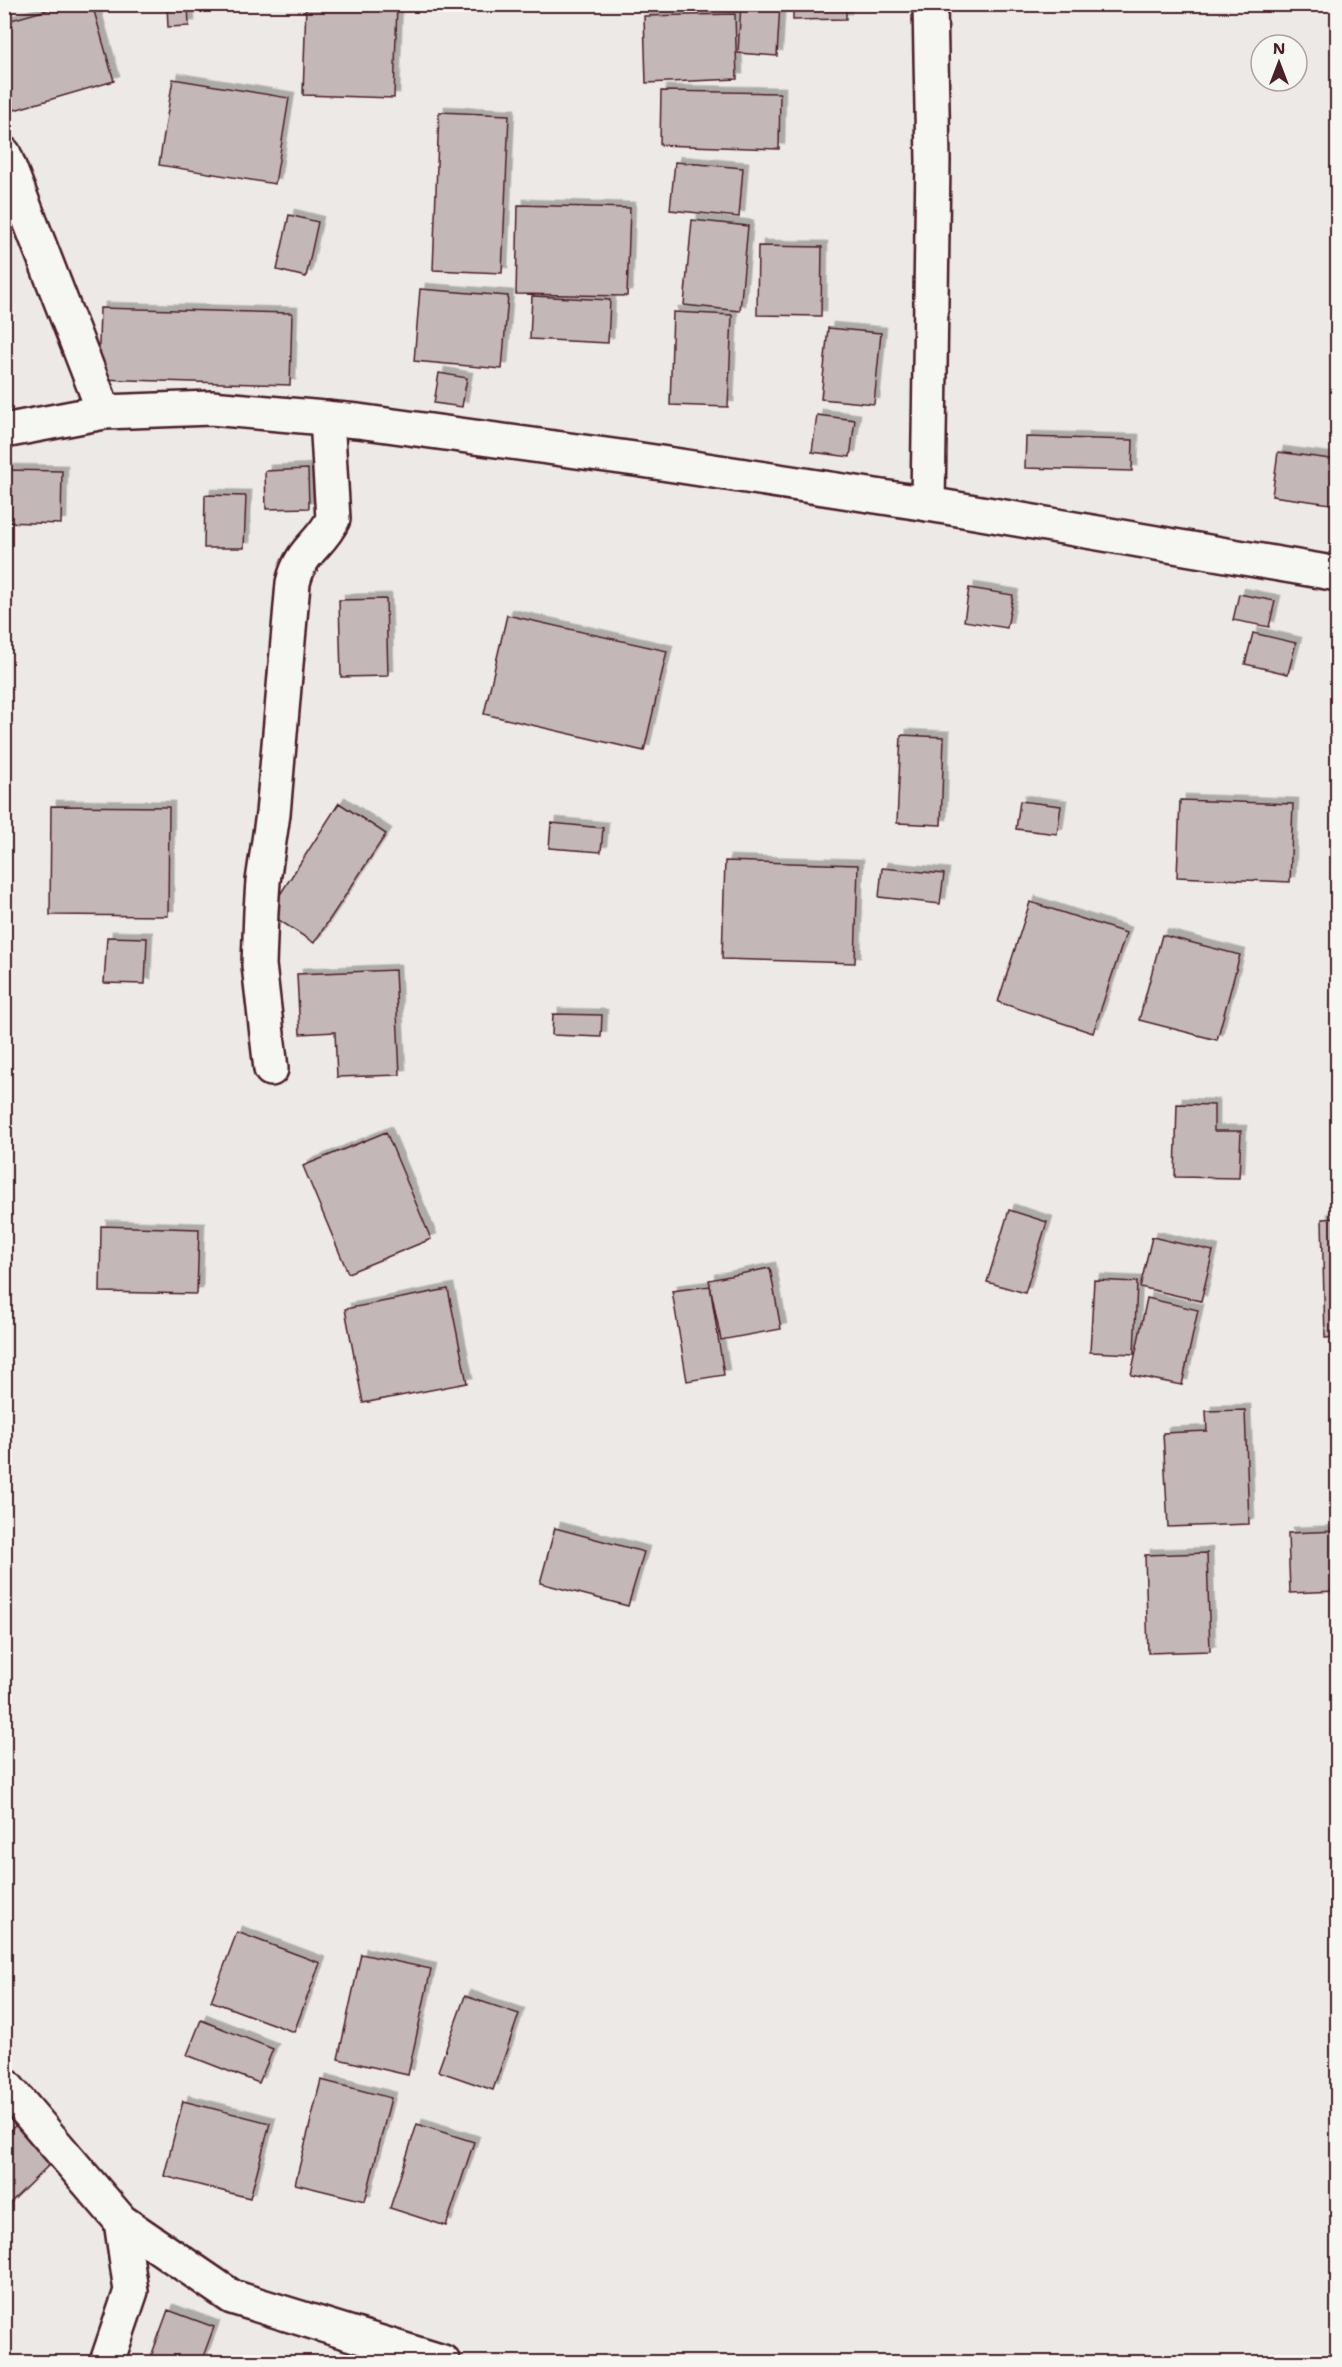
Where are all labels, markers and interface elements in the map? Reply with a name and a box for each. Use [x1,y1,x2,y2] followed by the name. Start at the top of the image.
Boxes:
[1249,33,1309,93] north arrow
[1273,38,1285,59] text: N

